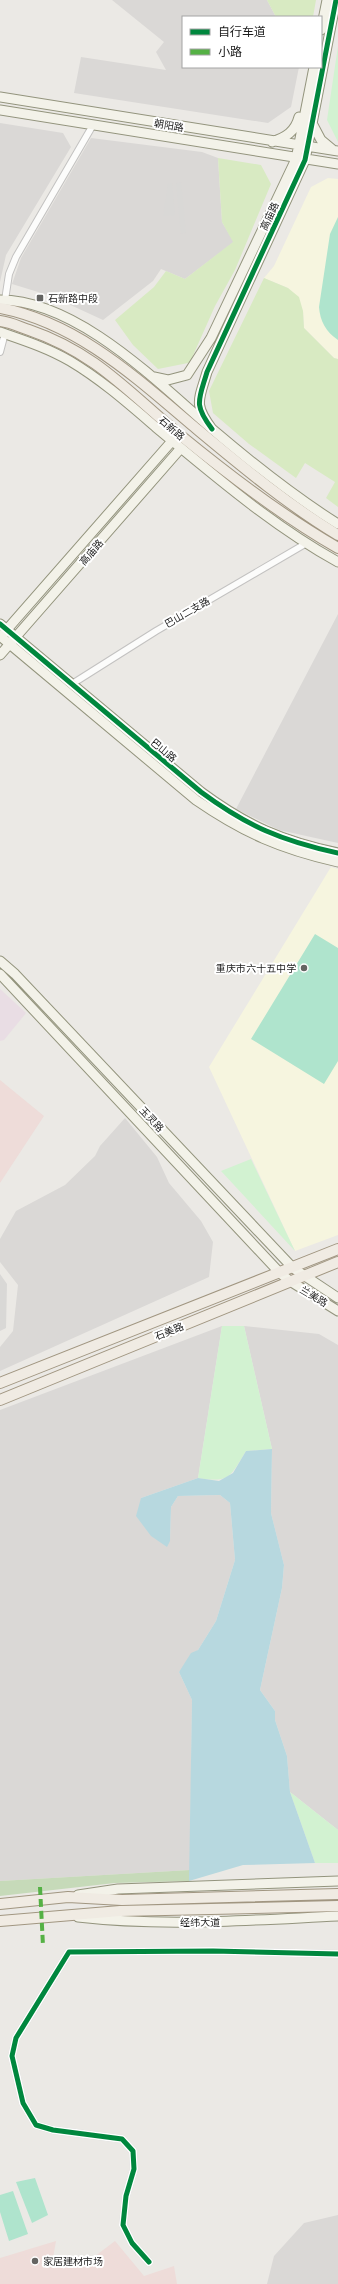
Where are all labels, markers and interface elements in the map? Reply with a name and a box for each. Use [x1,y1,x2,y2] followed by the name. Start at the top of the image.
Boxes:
[182,16,322,68] legend
[218,23,266,40] text: 自行车道
[218,43,242,60] text: 小路
[153,116,185,134] street label: 朝阳路
[256,199,282,233] street label: 高庙路
[48,291,98,305] place label: 石新路中段
[35,293,45,303] marker: 石新路中段
[156,413,188,443] street label: 石新路
[76,536,106,568] street label: 高庙路
[162,593,212,631] street label: 巴山二支路
[148,735,180,765] street label: 巴山路
[216,961,296,975] place label: 重庆市六十五中学
[299,963,309,973] marker: 重庆市六十五中学
[137,1103,167,1135] street label: 玉灵路
[298,1282,330,1310] street label: 兰美路
[152,1319,186,1343] street label: 石美路
[180,1915,220,1929] street label: 经纬大道
[43,2254,103,2268] place label: 家居建材市场
[30,2256,40,2266] marker: 家居建材市场

